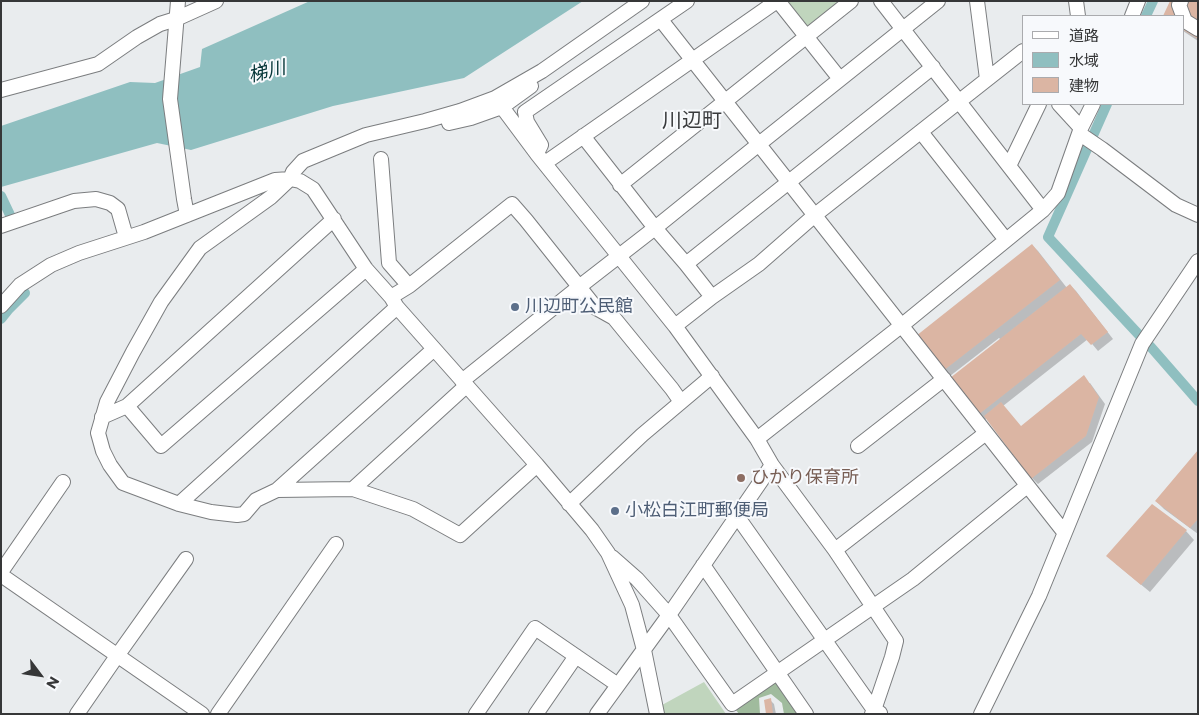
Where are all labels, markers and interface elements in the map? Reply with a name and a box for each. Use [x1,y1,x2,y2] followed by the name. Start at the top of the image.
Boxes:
[1022,15,1184,105] legend
[1069,26,1099,45] text: 道路
[1069,51,1099,70] text: 水域
[246,56,288,88] water label: 梯川
[1069,76,1099,95] text: 建物
[662,109,722,133] district label: 川辺町
[525,296,633,318] place label: 川辺町公民館
[509,301,521,313] marker: 川辺町公民館
[751,467,859,489] place label: ひかり保育所
[735,472,747,484] marker: ひかり保育所
[625,500,769,522] place label: 小松白江町郵便局
[609,505,621,517] marker: 小松白江町郵便局
[15,650,65,700] north arrow
[42,673,63,692] text: N

